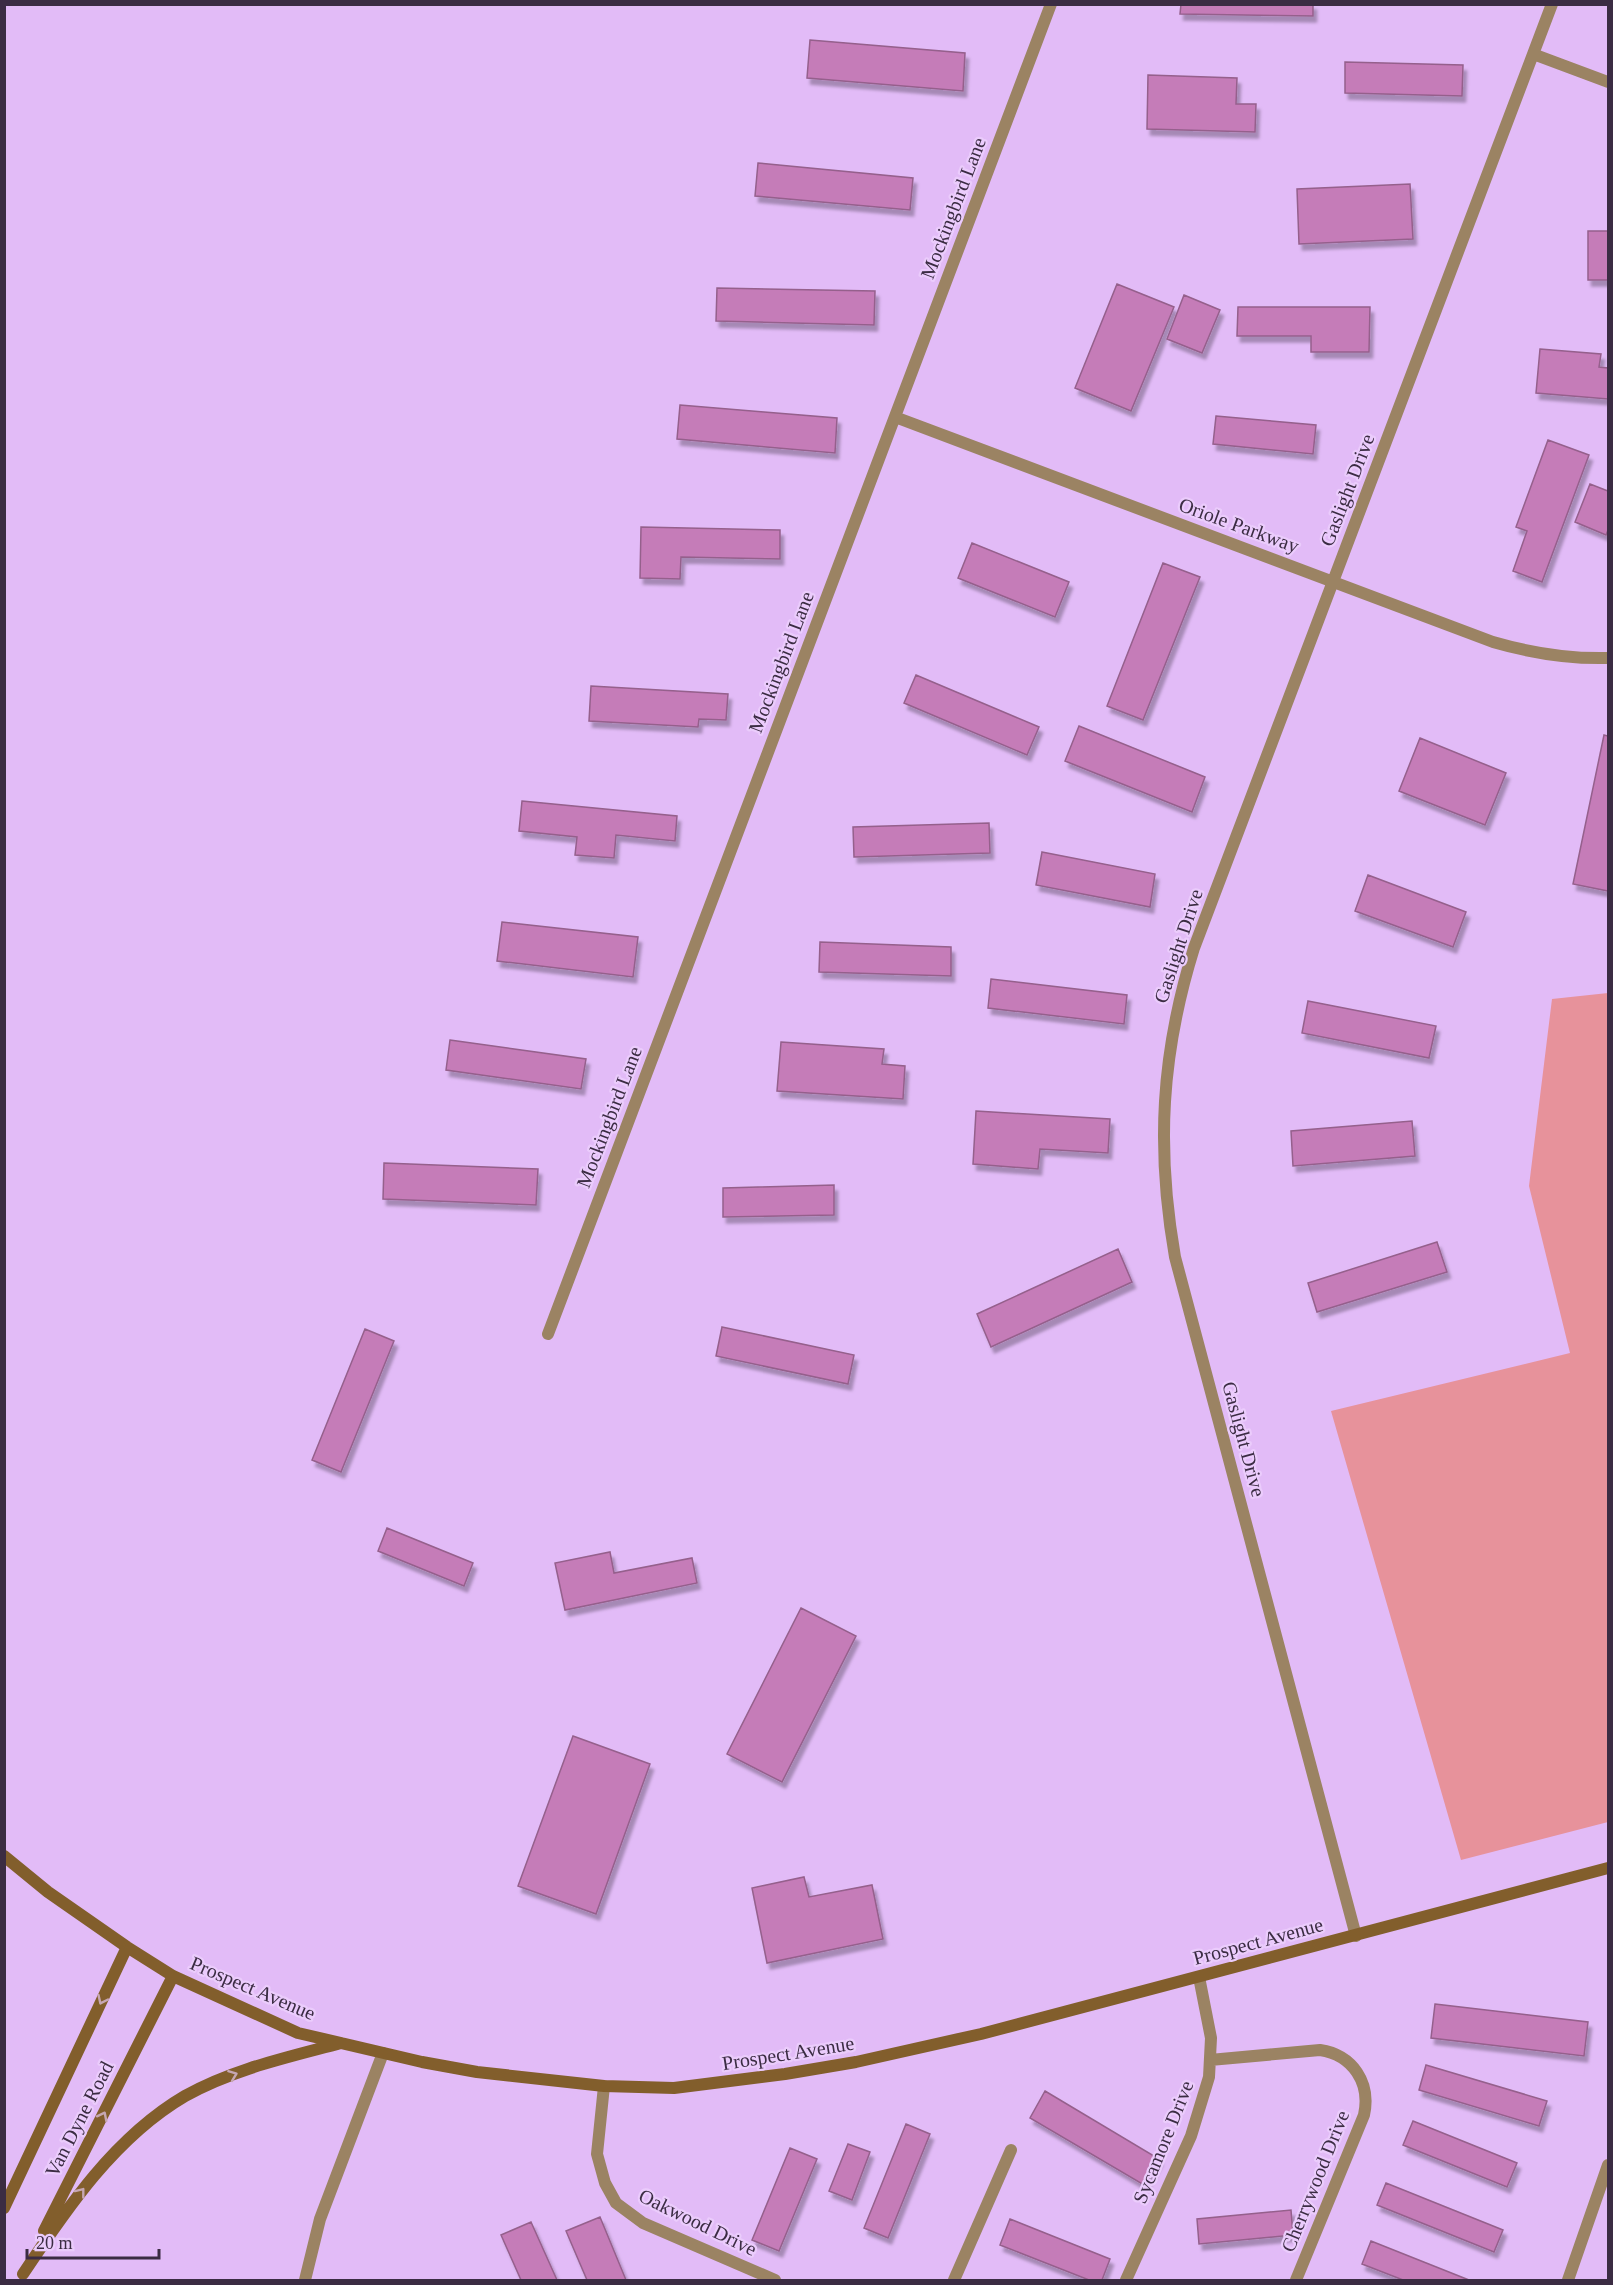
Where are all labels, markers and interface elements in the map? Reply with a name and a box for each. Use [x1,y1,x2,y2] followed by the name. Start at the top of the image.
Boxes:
[916,134,991,282] street label: Mockingbird Lane
[1316,431,1379,550] street label: Gaslight Drive
[1176,493,1302,558] street label: Oriole Parkway
[744,588,819,736] street label: Mockingbird Lane
[1149,886,1208,1006] street label: Gaslight Drive
[572,1043,647,1191] street label: Mockingbird Lane
[1217,1379,1270,1499] street label: Gaslight Drive
[1191,1913,1326,1970] street label: Prospect Avenue
[187,1952,319,2025] street label: Prospect Avenue
[98,1994,110,2005] one-way arrow
[720,2032,856,2075] street label: Prospect Avenue
[40,2058,118,2181] street label: Van Dyne Road
[227,2070,238,2082] one-way arrow
[1128,2077,1199,2207] street label: Sycamore Drive
[1277,2107,1354,2255] street label: Cherrywood Drive
[95,2111,107,2122] one-way arrow
[636,2184,761,2260] street label: Oakwood Drive
[74,2188,85,2199] one-way arrow
[27,2222,159,2260] scale bar
[36,2233,73,2253] text: 20 m

